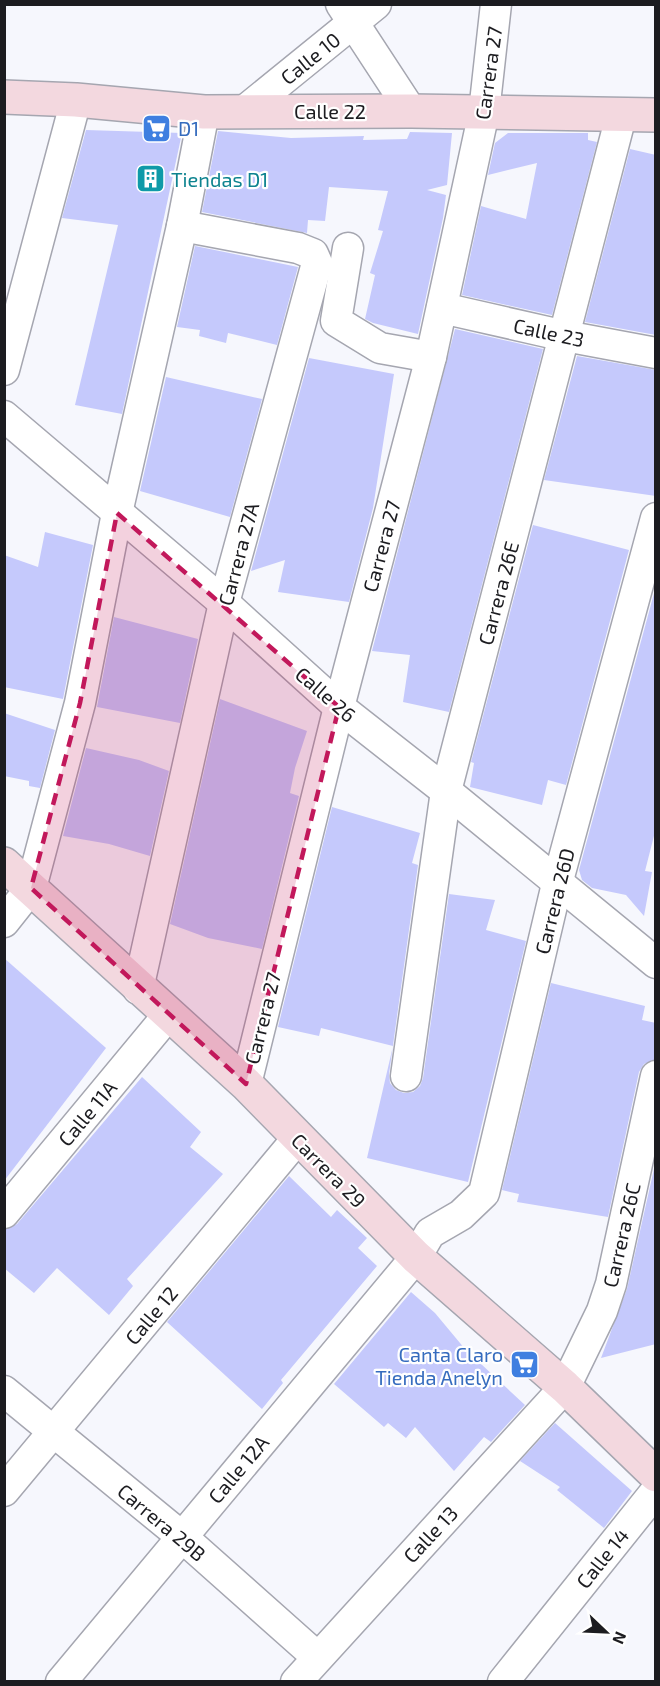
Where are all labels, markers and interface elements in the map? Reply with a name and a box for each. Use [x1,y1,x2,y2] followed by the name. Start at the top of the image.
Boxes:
[470,25,506,121] street label: Carrera 27
[275,27,345,89] street label: Calle 10
[294,99,366,123] street label: Calle 22
[141,112,173,144] supermarket icon: D1
[178,116,199,140] place label: D1
[134,163,166,195] building icon: Tiendas D1
[171,167,268,191] place label: Tiendas D1
[511,313,587,351] street label: Calle 23
[357,498,405,594] street label: Carrera 27
[213,499,263,608] street label: Carrera 27A
[473,539,523,647] street label: Carrera 26E
[291,661,361,727] street label: Calle 26
[529,846,579,956] street label: Carrera 26D
[239,970,285,1066] street label: Carrera 27
[53,1075,122,1151] street label: Calle 11A
[287,1128,371,1212] street label: Carrera 29
[597,1180,645,1290] street label: Carrera 26C
[120,1281,182,1349] street label: Calle 12
[375,1342,503,1389] place label: Canta Claro Tienda Anelyn
[508,1349,540,1381] supermarket icon: Canta Claro Tienda Anelyn
[203,1430,274,1508] street label: Calle 12A
[113,1478,211,1566] street label: Carrera 29B
[398,1501,462,1567] street label: Calle 13
[571,1523,633,1593] street label: Calle 14
[576,1602,636,1662] north arrow
[609,1629,631,1647] text: N

